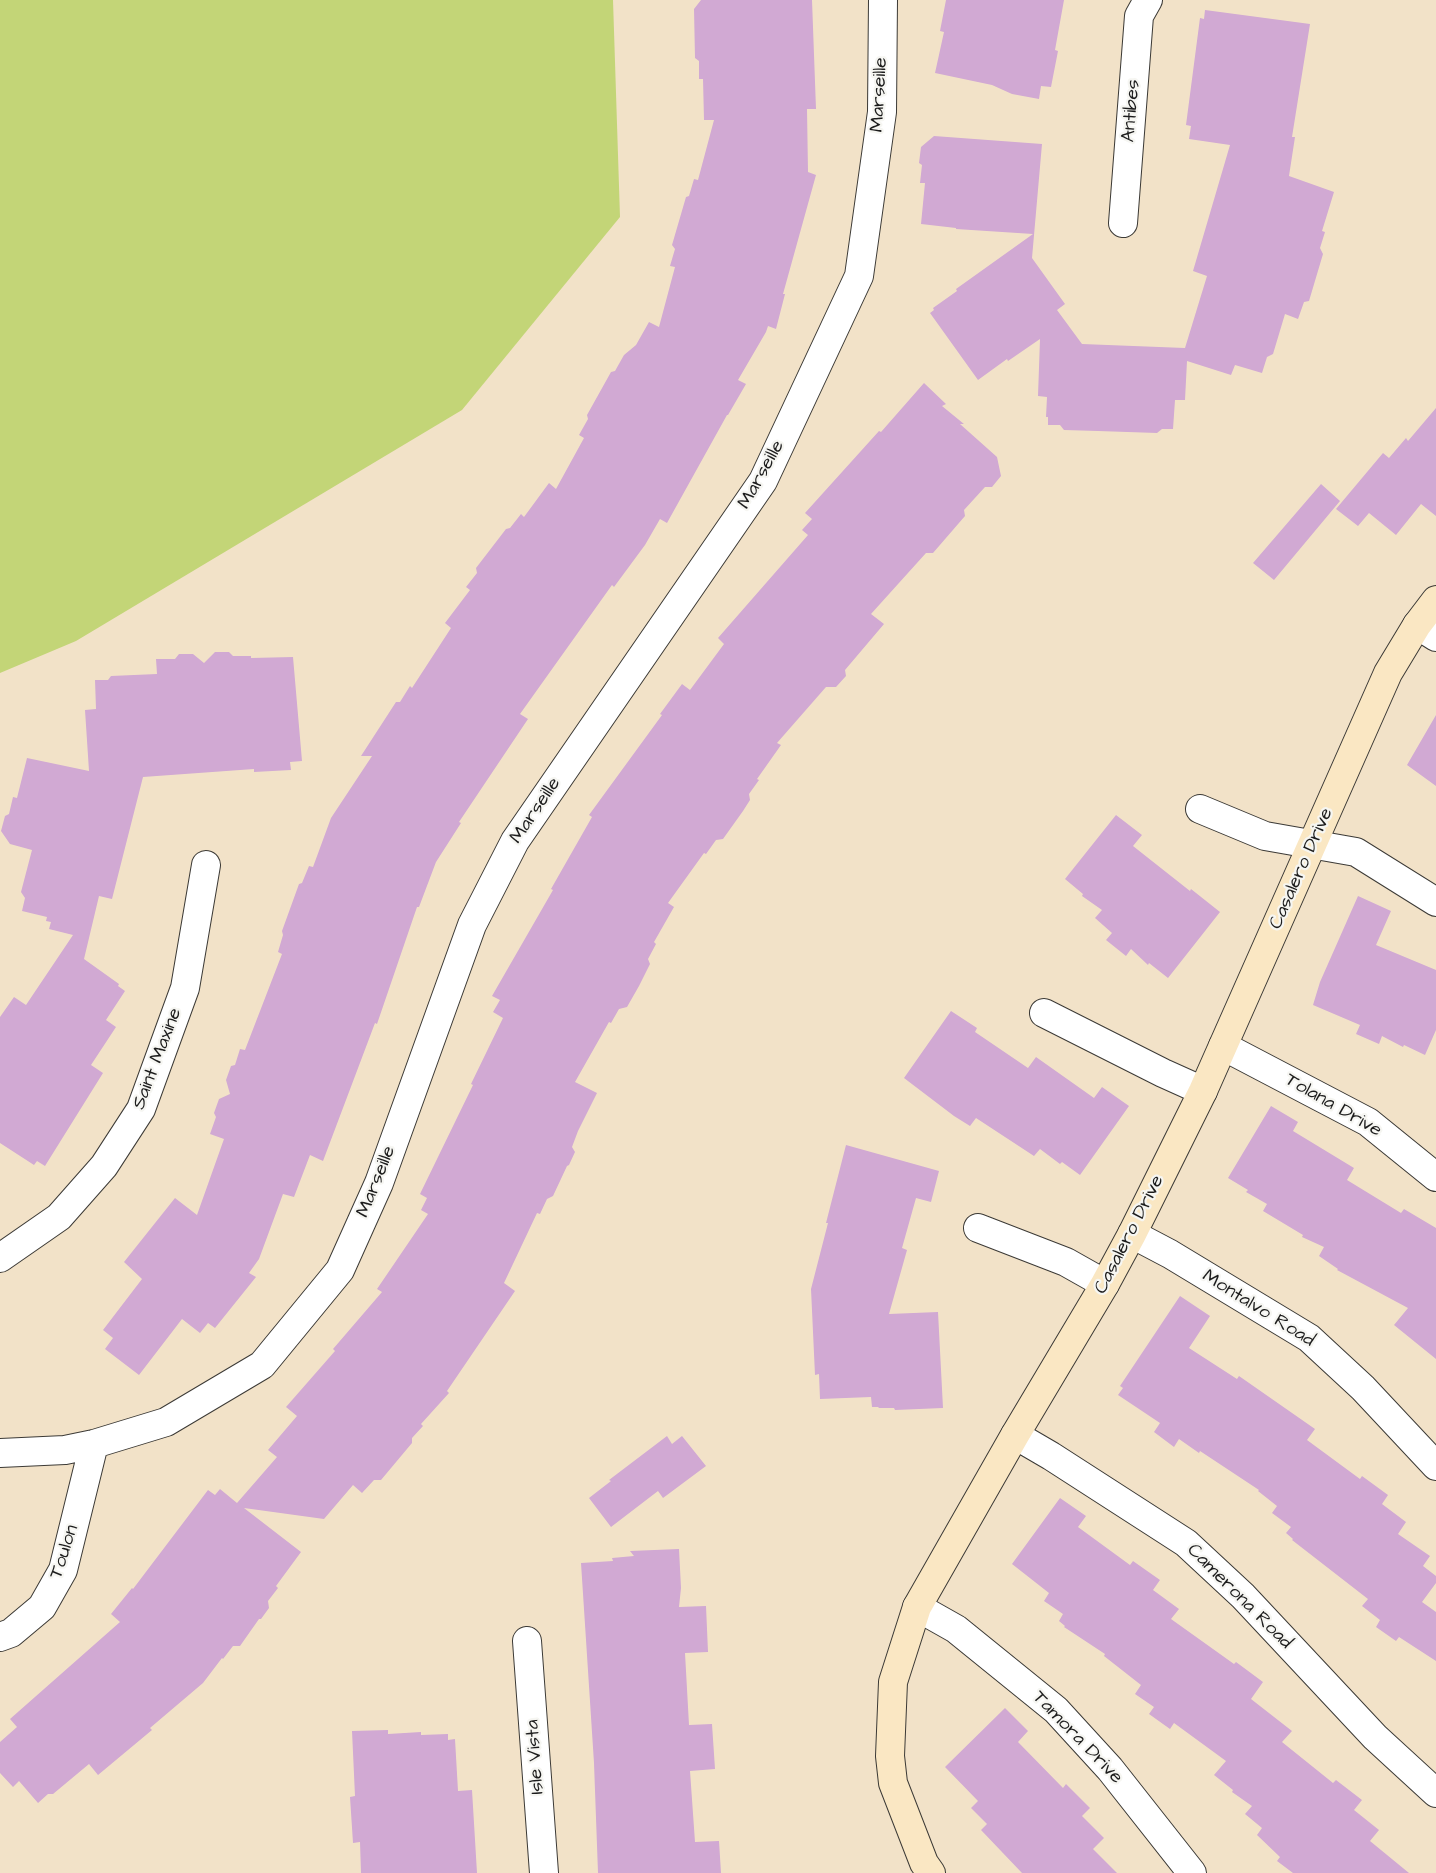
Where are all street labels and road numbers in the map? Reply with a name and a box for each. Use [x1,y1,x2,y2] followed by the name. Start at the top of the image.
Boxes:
[867,57,893,133] street label: Marseille
[1118,79,1146,143] street label: Antibes
[734,437,790,513] street label: Marseille
[506,774,566,848] street label: Marseille
[1265,805,1339,933] street label: Casalero Drive
[128,1005,188,1113] street label: Saint Maxine
[1281,1069,1385,1143] street label: Tolana Drive
[352,1143,402,1221] street label: Marseille
[1090,1172,1170,1298] street label: Casalero Drive
[1198,1265,1318,1353] street label: Montalvo Road
[46,1522,84,1582] street label: Toulon
[1182,1540,1296,1654] street label: Camerona Road
[1027,1687,1127,1789] street label: Tamora Drive
[522,1719,550,1795] street label: Isle Vista

